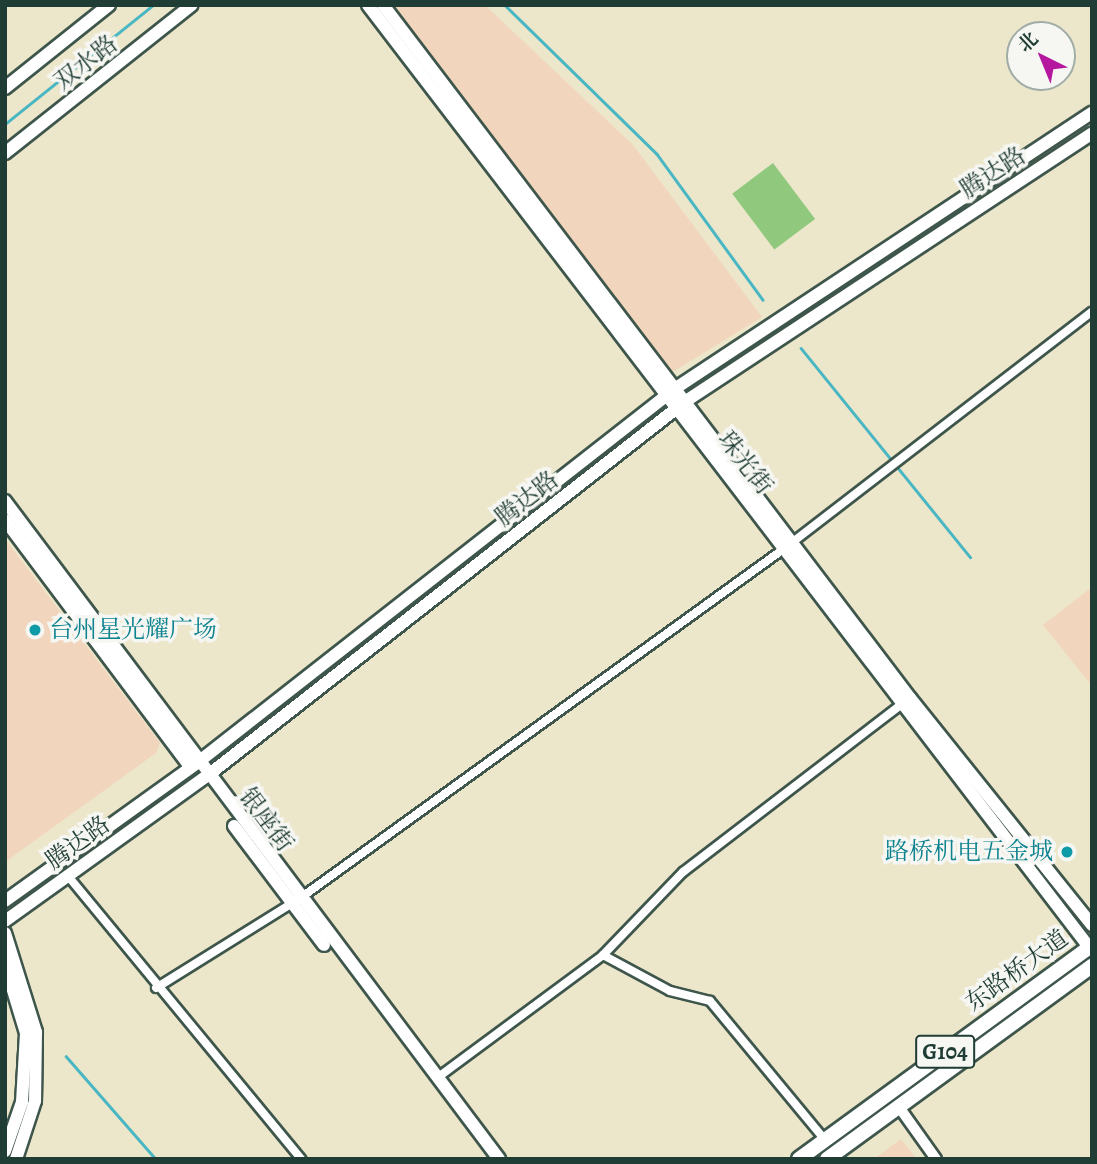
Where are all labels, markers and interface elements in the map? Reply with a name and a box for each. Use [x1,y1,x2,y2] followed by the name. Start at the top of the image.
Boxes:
[1006,21,1076,91] north arrow
[1012,26,1044,58] text: 北
[49,29,123,97] street label: 双水路
[955,141,1031,205] street label: 腾达路
[711,426,779,500] street label: 珠光街
[490,465,564,533] street label: 腾达路
[49,616,217,644] place label: 台州星光耀广场
[27,622,43,638] marker: 台州星光耀广场
[233,783,299,857] street label: 银座街
[40,810,116,876] street label: 腾达路
[885,838,1053,866] place label: 路桥机电五金城
[1059,844,1075,860] marker: 路桥机电五金城
[960,924,1074,1018] street label: 东路桥大道
[914,1032,976,1072] road number: G104

